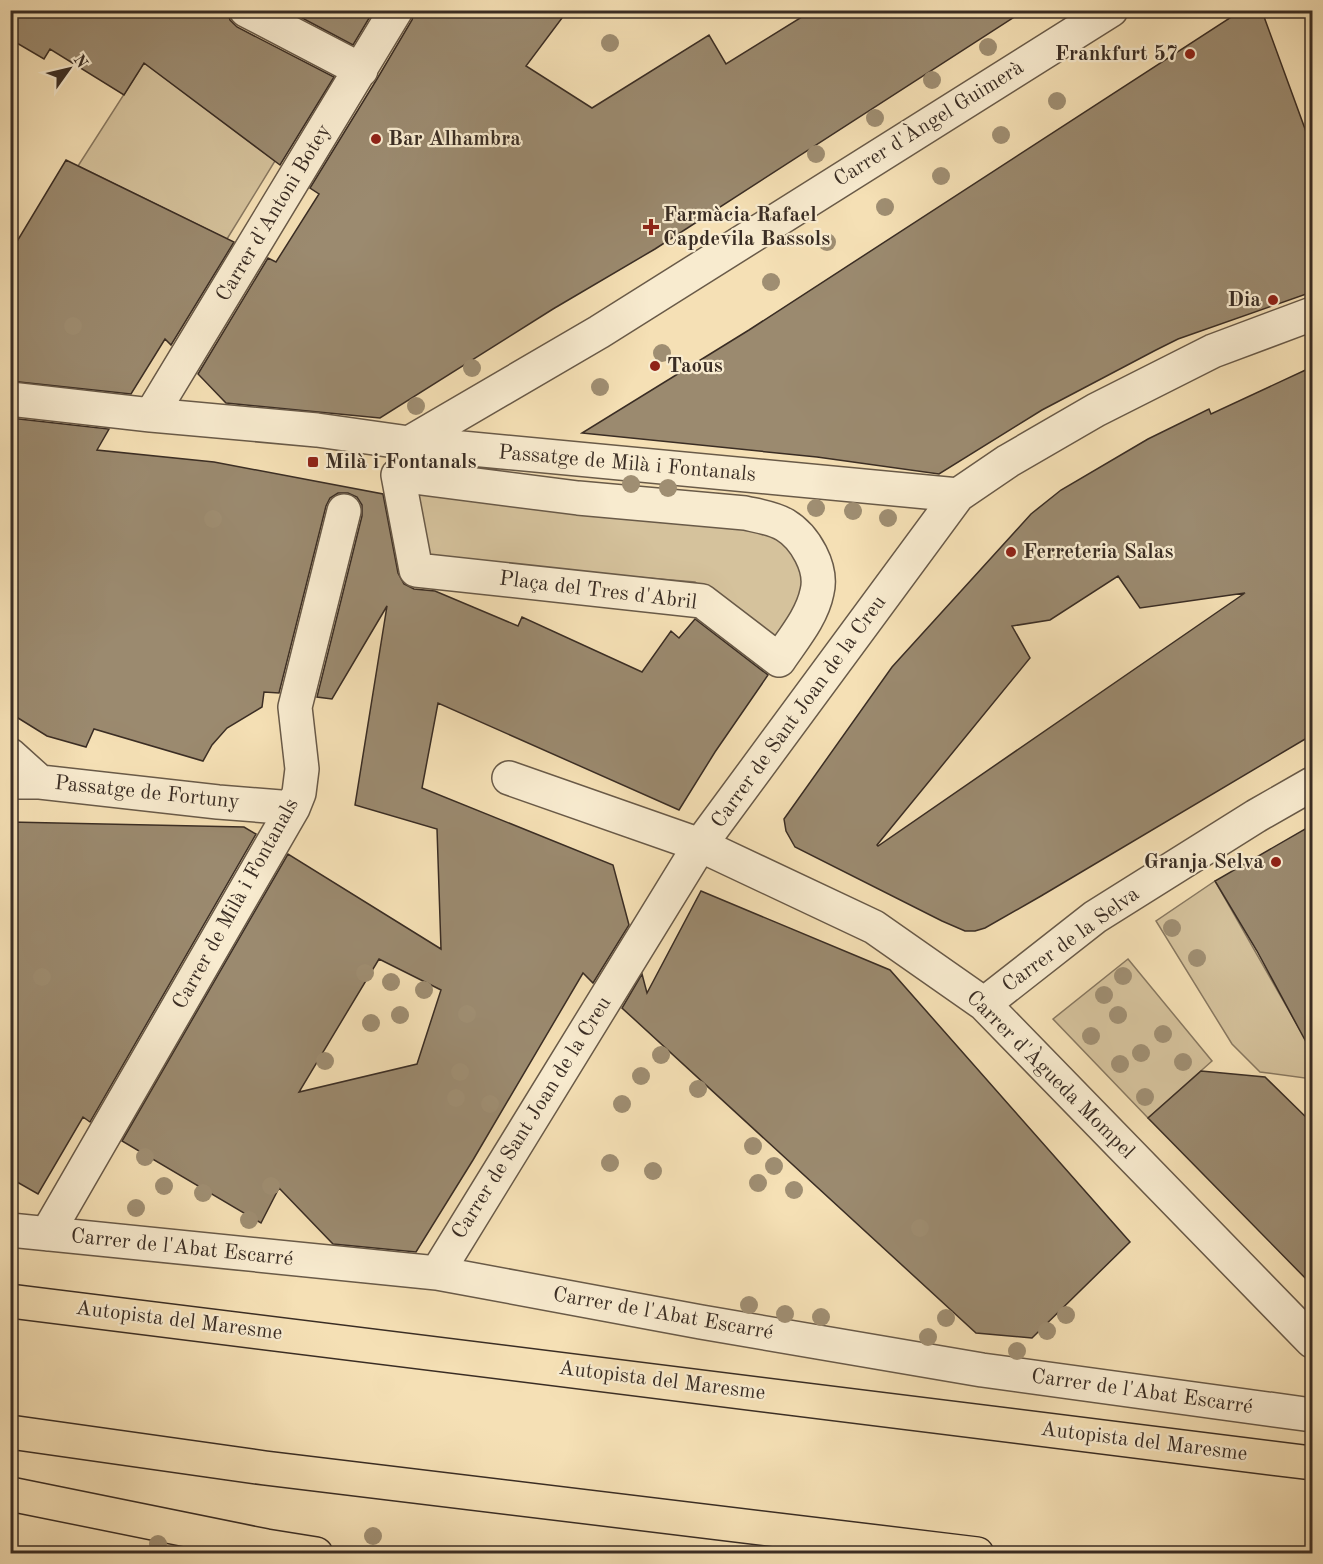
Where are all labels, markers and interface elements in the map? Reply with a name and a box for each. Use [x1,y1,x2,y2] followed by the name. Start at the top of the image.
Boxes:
[39,39,99,99] north arrow
[1055,44,1178,65] place label: Frankfurt 57
[1183,47,1197,61] marker: Frankfurt 57
[70,52,90,72] text: N
[828,54,1027,191] street label: Carrer d'Àngel Guimerà
[213,121,335,305] street label: Carrer d'Antoni Botey
[388,129,521,150] place label: Bar Alhambra
[369,132,383,146] marker: Bar Alhambra
[663,205,830,250] place label: Farmàcia Rafael Capdevila Bassols
[644,220,658,234] marker: Farmàcia Rafael Capdevila Bassols
[1228,290,1261,311] place label: Dia
[1266,293,1280,307] marker: Dia
[667,356,723,377] place label: Taous
[648,359,662,373] marker: Taous
[497,442,757,486] street label: Passatge de Milà i Fontanals
[325,452,477,473] place label: Milà i Fontanals
[306,455,320,469] marker: Milà i Fontanals
[1023,542,1174,563] place label: Ferreteria Salas
[1004,545,1018,559] marker: Ferreteria Salas
[498,568,698,614] street label: Plaça del Tres d'Abril
[708,592,890,832] street label: Carrer de Sant Joan de la Creu
[54,773,240,813] street label: Passatge de Fortuny
[169,795,303,1013] street label: Carrer de Milà i Fontanals
[1144,852,1264,873] place label: Granja Selva
[1269,855,1283,869] marker: Granja Selva
[999,883,1143,997] street label: Carrer de la Selva
[962,984,1141,1163] street label: Carrer d'Àgueda Mompel
[448,993,616,1243] street label: Carrer de Sant Joan de la Creu
[70,1226,294,1270] street label: Carrer de l'Abat Escarré
[551,1284,775,1344] street label: Carrer de l'Abat Escarré
[74,1298,284,1344] street label: Autopista del Maresme
[557,1358,767,1404] street label: Autopista del Maresme
[1030,1366,1254,1418] street label: Carrer de l'Abat Escarré
[1039,1419,1249,1465] street label: Autopista del Maresme

